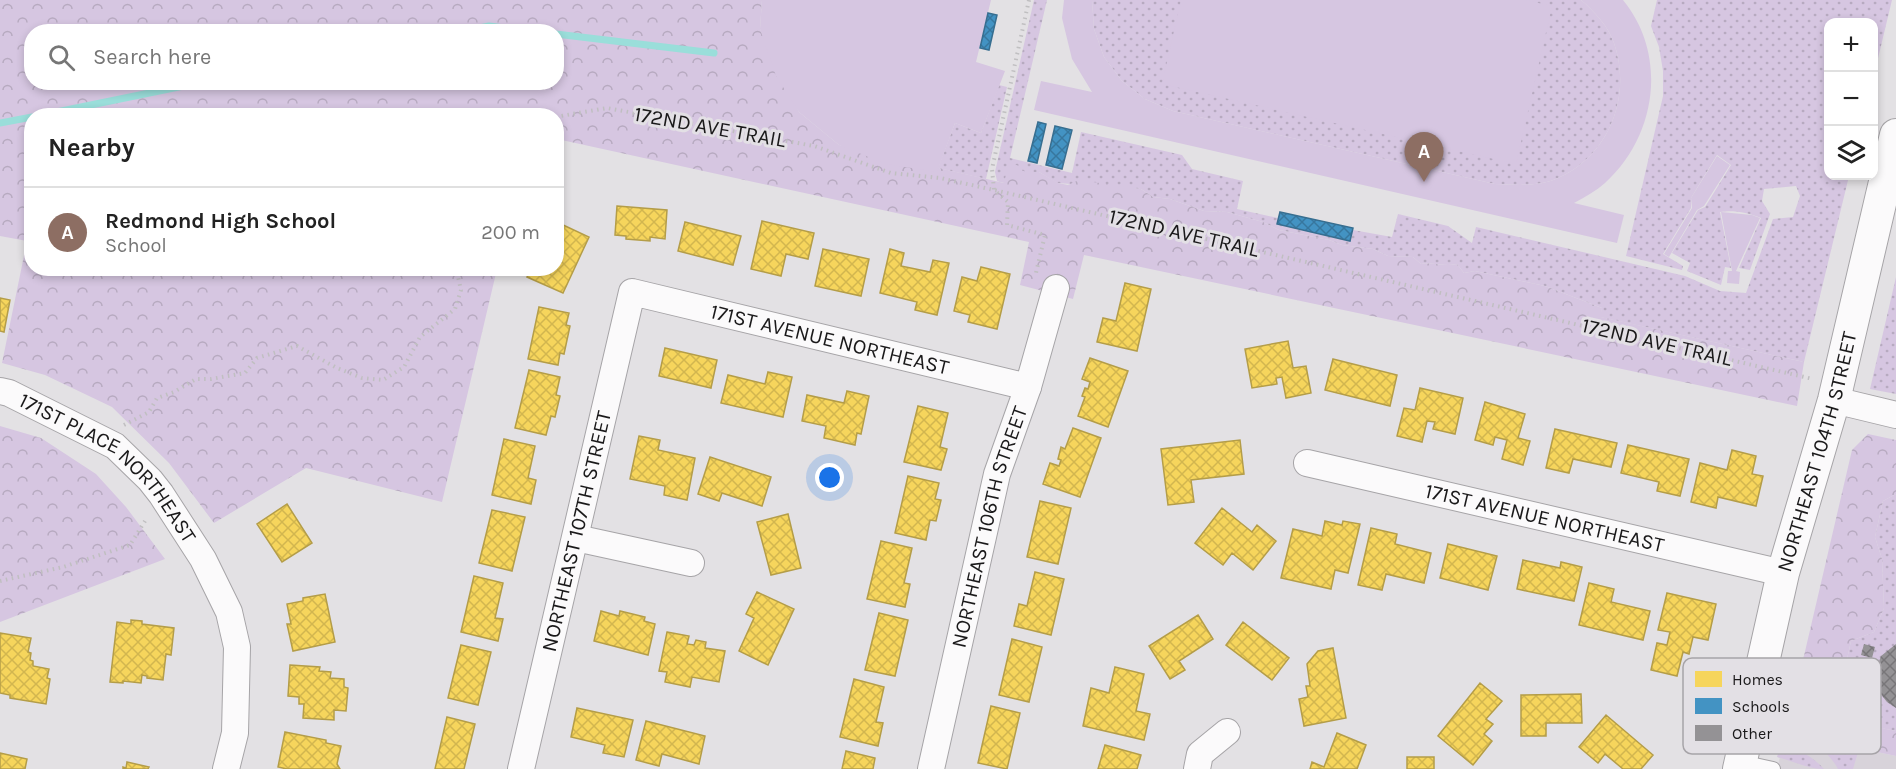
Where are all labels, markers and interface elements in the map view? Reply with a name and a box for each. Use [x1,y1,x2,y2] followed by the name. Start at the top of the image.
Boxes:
[1824,18,1878,180] map controls
[1824,18,1878,72] button: +
[24,24,564,90] search box
[45,41,78,74] icon: search
[93,44,211,70] text: Search here
[1824,72,1878,126] button: −
[632,102,788,152] street label: 172ND AVE TRAIL
[1824,126,1878,180] button: layers
[48,132,135,163] text: Nearby
[1404,132,1444,182] pin: A
[1107,204,1262,262] street label: 172ND AVE TRAIL
[105,208,336,234] text: Redmond High School
[61,221,74,244] text: A
[481,221,540,244] text: 200 m
[105,234,167,257] text: School
[708,299,952,380] street label: 171ST AVENUE NORTHEAST
[1580,313,1735,371] street label: 172ND AVE TRAIL
[1772,329,1862,575] street label: NORTHEAST 104TH STREET
[15,388,201,548] street label: 171ST PLACE NORTHEAST
[947,403,1032,650] street label: NORTHEAST 106TH STREET
[537,408,616,654] street label: NORTHEAST 107TH STREET
[815,463,844,492] your location
[1423,479,1667,557] street label: 171ST AVENUE NORTHEAST
[1683,658,1881,754] legend
[1732,670,1783,689] text: Homes
[1732,697,1790,716] text: Schools
[1732,724,1772,743] text: Other

